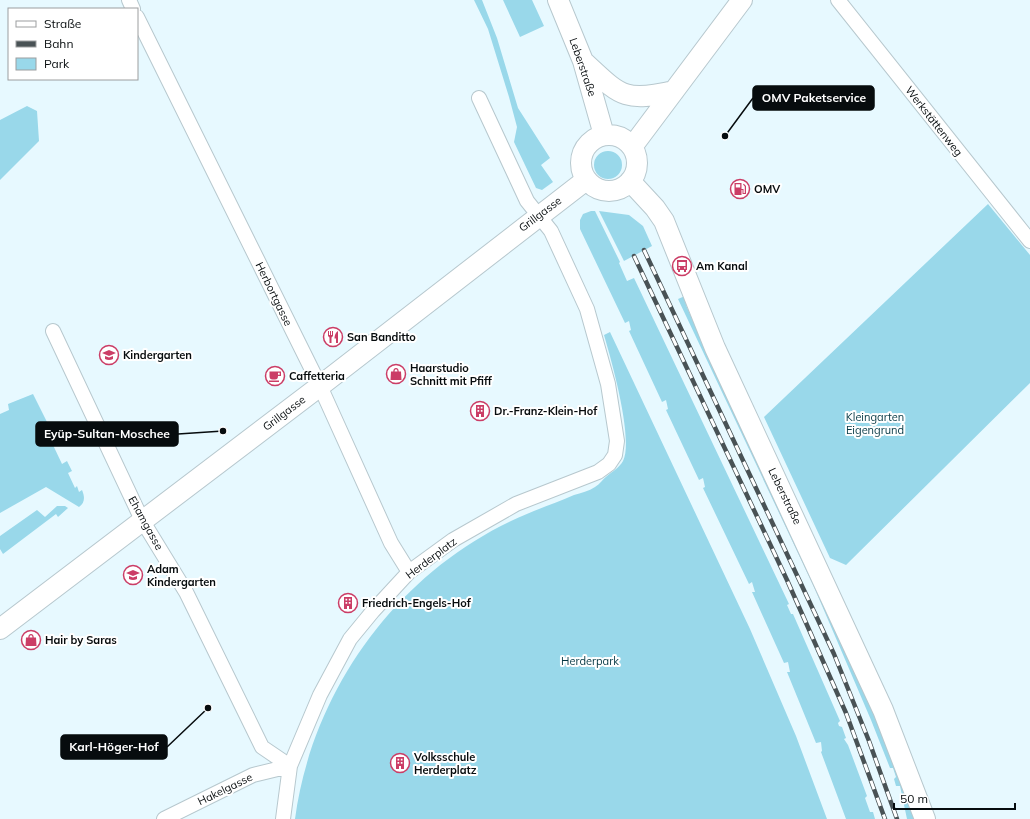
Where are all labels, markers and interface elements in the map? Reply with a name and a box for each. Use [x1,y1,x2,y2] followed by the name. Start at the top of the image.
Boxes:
[8,8,138,80] legend
[44,16,81,31] text: Straße
[44,36,73,51] text: Bahn
[566,36,600,98] street label: Leberstraße
[44,56,70,71] text: Park
[902,83,966,159] street label: Werkstättenweg
[753,86,874,110] callout: OMV Paketservice
[762,90,867,105] text: OMV Paketservice
[729,178,751,200] fuel station icon: OMV
[754,182,781,196] place label: OMV
[516,193,564,235] street label: Grillgasse
[671,255,693,277] bus stop icon: Am Kanal
[696,259,748,273] place label: Am Kanal
[252,260,296,328] street label: Herbortgasse
[322,326,344,348] restaurant icon: San Banditto
[347,330,416,344] place label: San Banditto
[98,344,120,366] school or university icon: Kindergarten
[123,348,192,362] place label: Kindergarten
[410,361,493,388] place label: Haarstudio Schnitt mit Pfiff
[385,363,407,385] shop icon: Haarstudio Schnitt mit Pfiff
[264,365,286,387] cafe icon: Caffetteria
[289,369,345,383] place label: Caffetteria
[260,392,308,434] street label: Grillgasse
[469,400,491,422] building icon: Dr.-Franz-Klein-Hof
[494,404,598,418] place label: Dr.-Franz-Klein-Hof
[846,410,904,437] park label: Kleingarten Eigengrund
[36,422,178,446] callout: Eyüp-Sultan-Moschee
[44,426,170,441] text: Eyüp-Sultan-Moschee
[765,465,805,527] street label: Leberstraße
[126,494,167,552] street label: Ehamgasse
[403,534,460,582] street label: Herderplatz
[147,562,216,589] place label: Adam Kindergarten
[122,564,144,586] school or university icon: Adam Kindergarten
[337,592,359,614] building icon: Friedrich-Engels-Hof
[362,596,472,610] place label: Friedrich-Engels-Hof
[20,629,42,651] shop icon: Hair by Saras
[45,633,117,647] place label: Hair by Saras
[561,654,619,668] park label: Herderpark
[61,735,167,759] callout: Karl-Höger-Hof
[69,739,159,754] text: Karl-Höger-Hof
[413,750,477,777] place label: Volksschule Herderplatz
[389,752,411,774] building icon: Volksschule Herderplatz
[195,770,255,808] street label: Hakelgasse
[894,785,1015,811] scale bar
[900,791,928,806] text: 50 m

